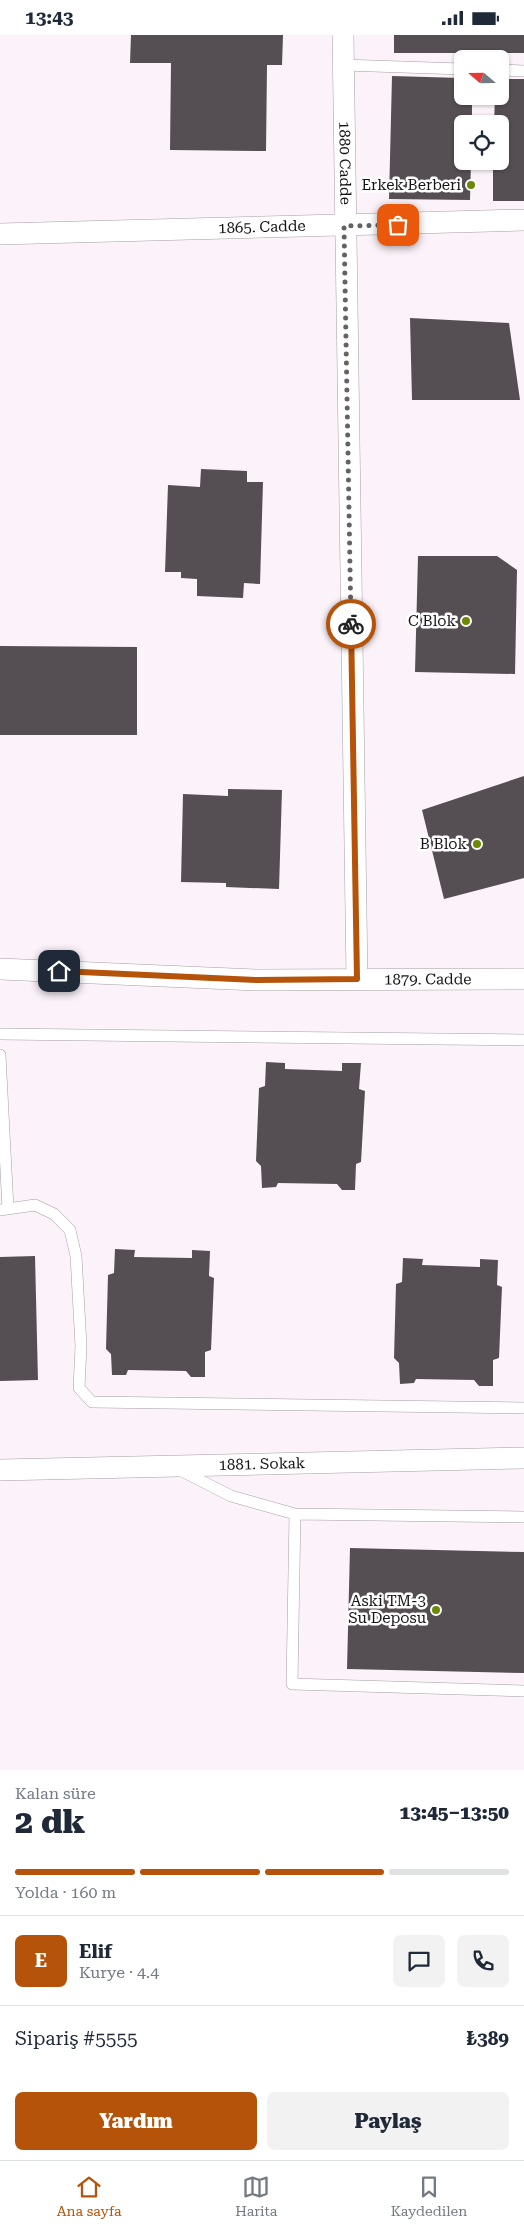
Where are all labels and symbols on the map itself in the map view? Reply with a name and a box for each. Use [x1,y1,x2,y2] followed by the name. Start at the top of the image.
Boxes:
[454,50,509,105] north arrow
[335,121,355,205] street label: 1880 Cadde
[361,176,461,194] place label: Erkek Berberi
[465,179,477,191] marker: Erkek Berberi
[377,204,419,246] pin
[218,217,306,237] street label: 1865. Cadde
[326,599,376,649] courier
[408,612,456,630] place label: C Blok
[460,615,472,627] marker: C Blok
[420,835,467,853] place label: B Blok
[471,838,483,850] marker: B Blok
[38,950,80,992] pin
[384,970,472,989] street label: 1879. Cadde
[218,1454,306,1474] street label: 1881. Sokak
[348,1592,427,1627] place label: Aski TM-3 Su Deposu
[430,1604,442,1616] marker: Aski TM-3 Su Deposu

